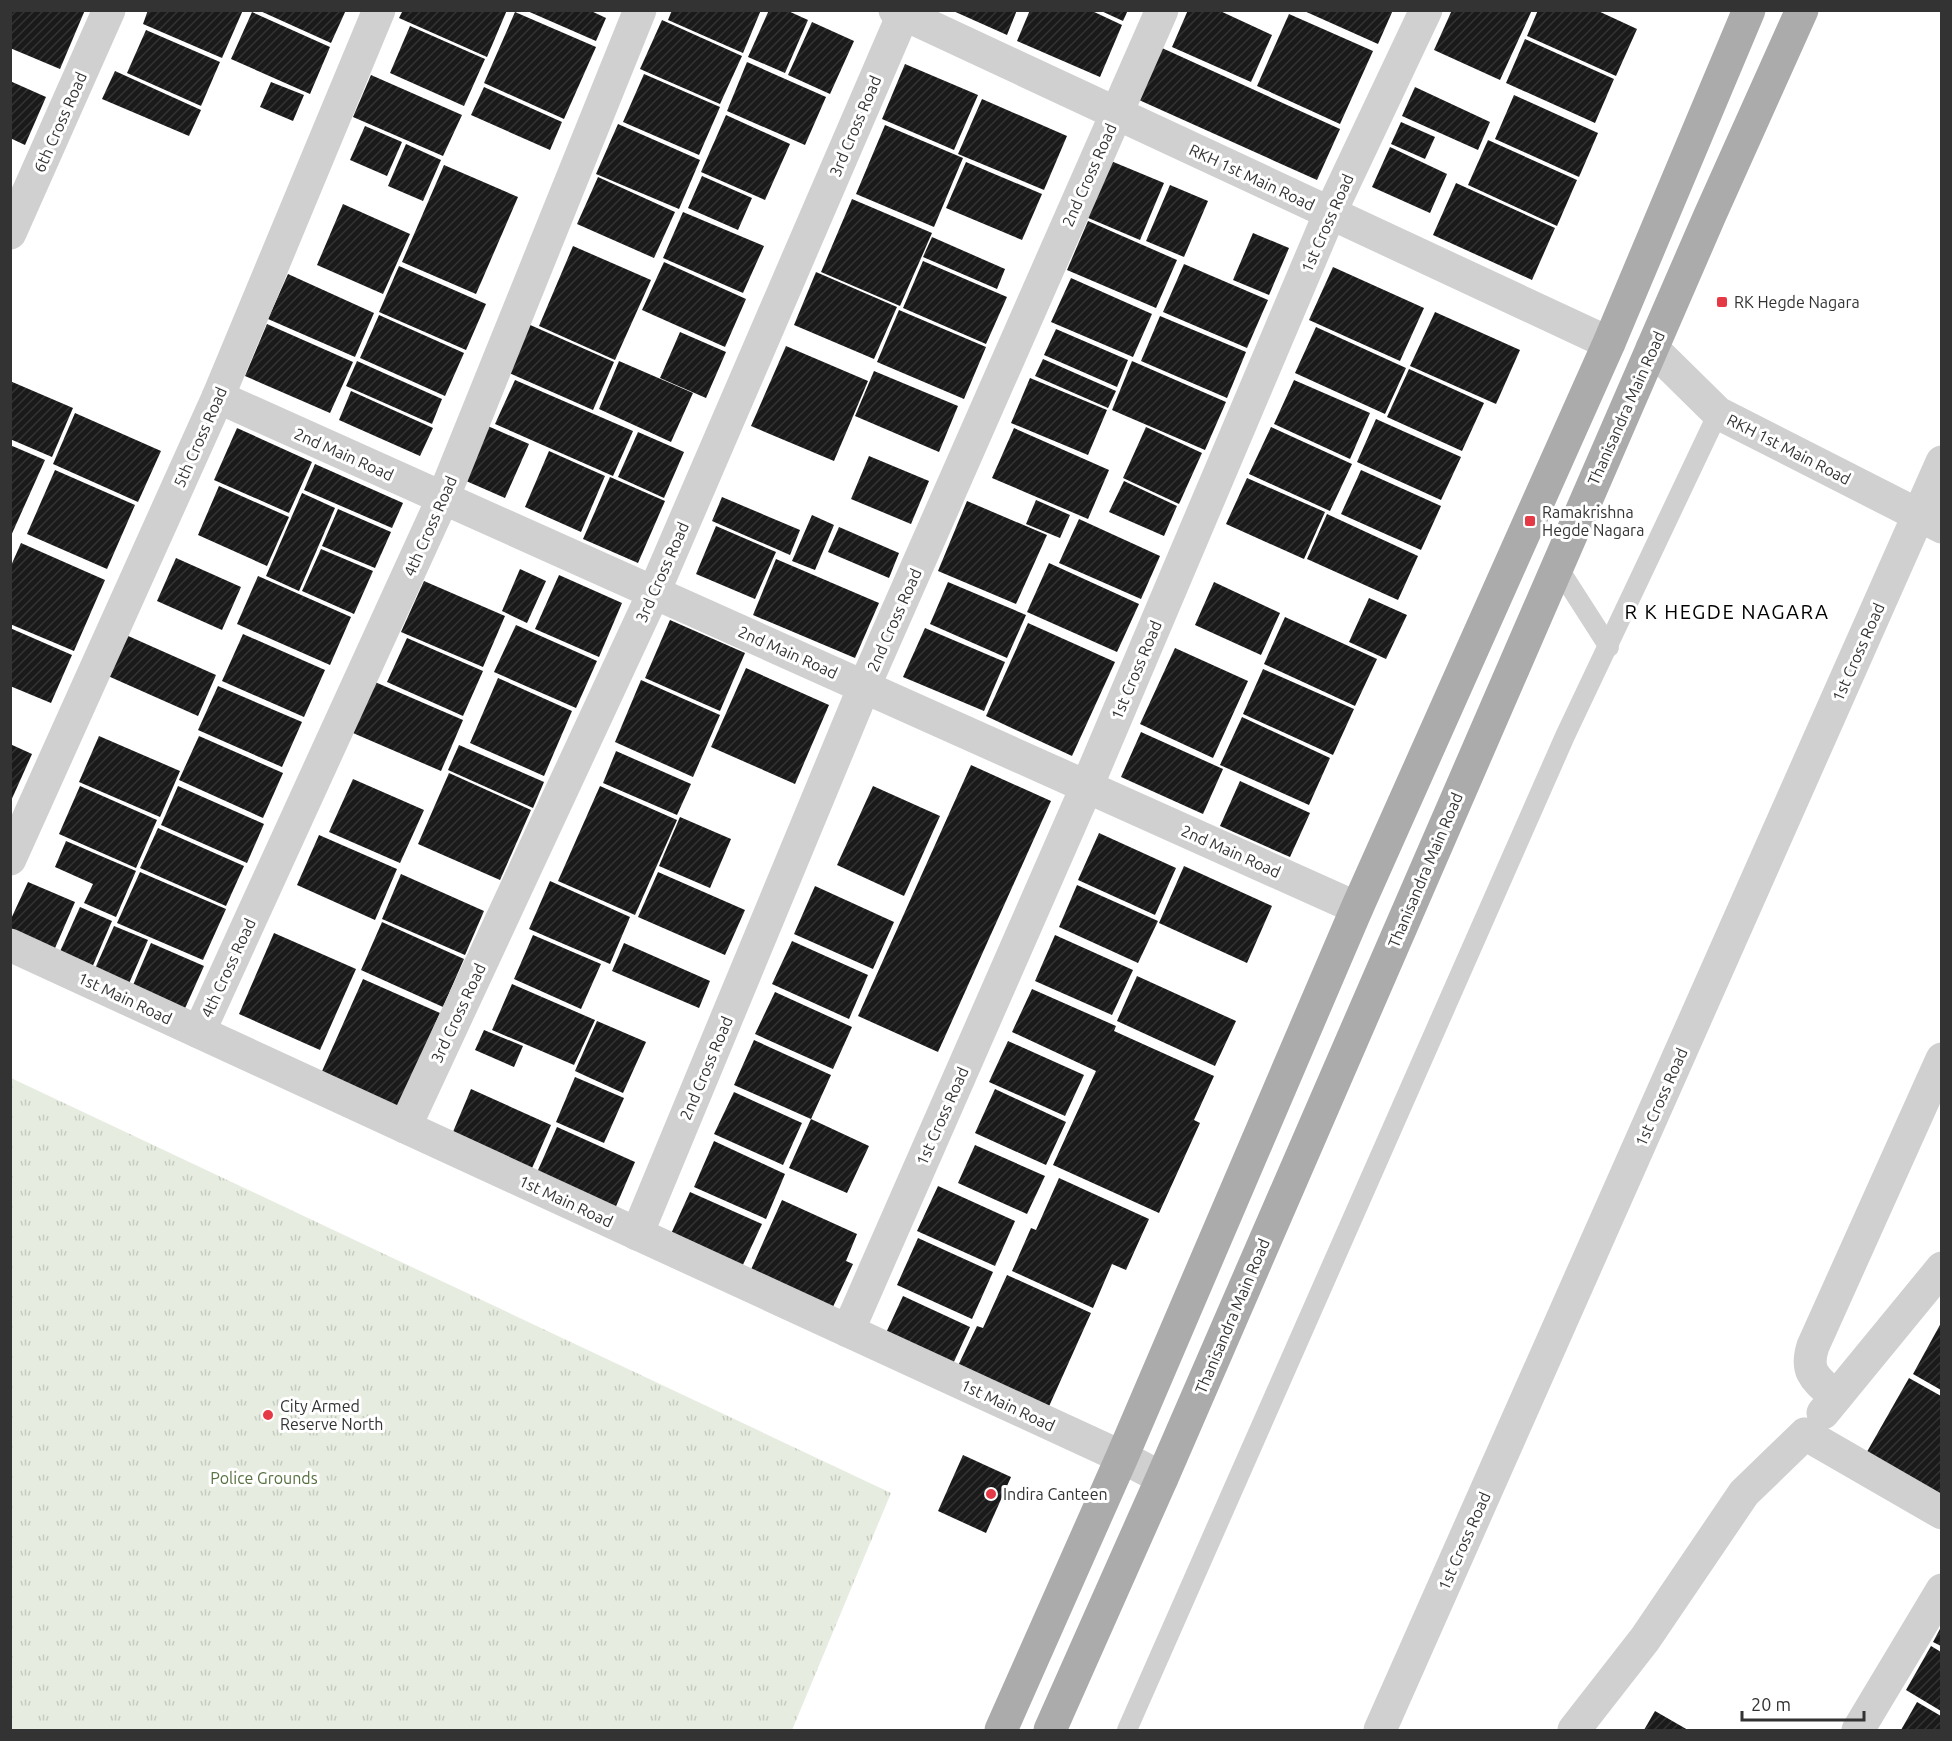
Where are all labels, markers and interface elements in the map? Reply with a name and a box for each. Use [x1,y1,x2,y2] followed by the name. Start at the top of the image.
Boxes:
[30,69,90,175] street label: 6th Cross Road
[826,73,884,179] street label: 3rd Cross Road
[1058,121,1120,229] street label: 2nd Cross Road
[1186,140,1318,214] street label: RKH 1st Main Road
[1297,171,1357,275] street label: 1st Cross Road
[1734,293,1860,311] place label: RK Hegde Nagara
[1715,295,1729,309] marker: RK Hegde Nagara
[1584,328,1668,488] street label: Thanisandra Main Road
[170,384,230,490] street label: 5th Cross Road
[1724,410,1854,488] street label: RKH 1st Main Road
[292,424,396,484] street label: 2nd Main Road
[400,473,460,579] street label: 4th Cross Road
[1542,503,1644,539] place label: Ramakrishna Hegde Nagara
[1523,514,1537,528] marker: Ramakrishna Hegde Nagara
[632,519,692,625] street label: 3rd Cross Road
[863,566,925,674] street label: 2nd Cross Road
[1624,600,1830,623] district label: R K HEGDE NAGARA
[1828,600,1888,704] street label: 1st Cross Road
[1107,618,1165,722] street label: 1st Cross Road
[736,622,840,682] street label: 2nd Main Road
[1384,790,1466,950] street label: Thanisandra Main Road
[1179,821,1283,881] street label: 2nd Main Road
[197,915,259,1021] street label: 4th Cross Road
[427,960,489,1066] street label: 3rd Cross Road
[75,968,175,1028] street label: 1st Main Road
[676,1013,736,1123] street label: 2nd Cross Road
[1631,1045,1691,1149] street label: 1st Cross Road
[912,1064,972,1168] street label: 1st Cross Road
[516,1171,616,1231] street label: 1st Main Road
[1191,1236,1273,1396] street label: Thanisandra Main Road
[958,1375,1058,1435] street label: 1st Main Road
[280,1397,384,1433] place label: City Armed Reserve North
[261,1408,275,1422] marker: City Armed Reserve North
[210,1469,318,1487] park label: Police Grounds
[1003,1485,1108,1503] place label: Indira Canteen
[984,1487,998,1501] marker: Indira Canteen
[1434,1489,1494,1593] street label: 1st Cross Road
[1742,1684,1864,1722] scale bar
[1751,1694,1791,1714] text: 20 m

